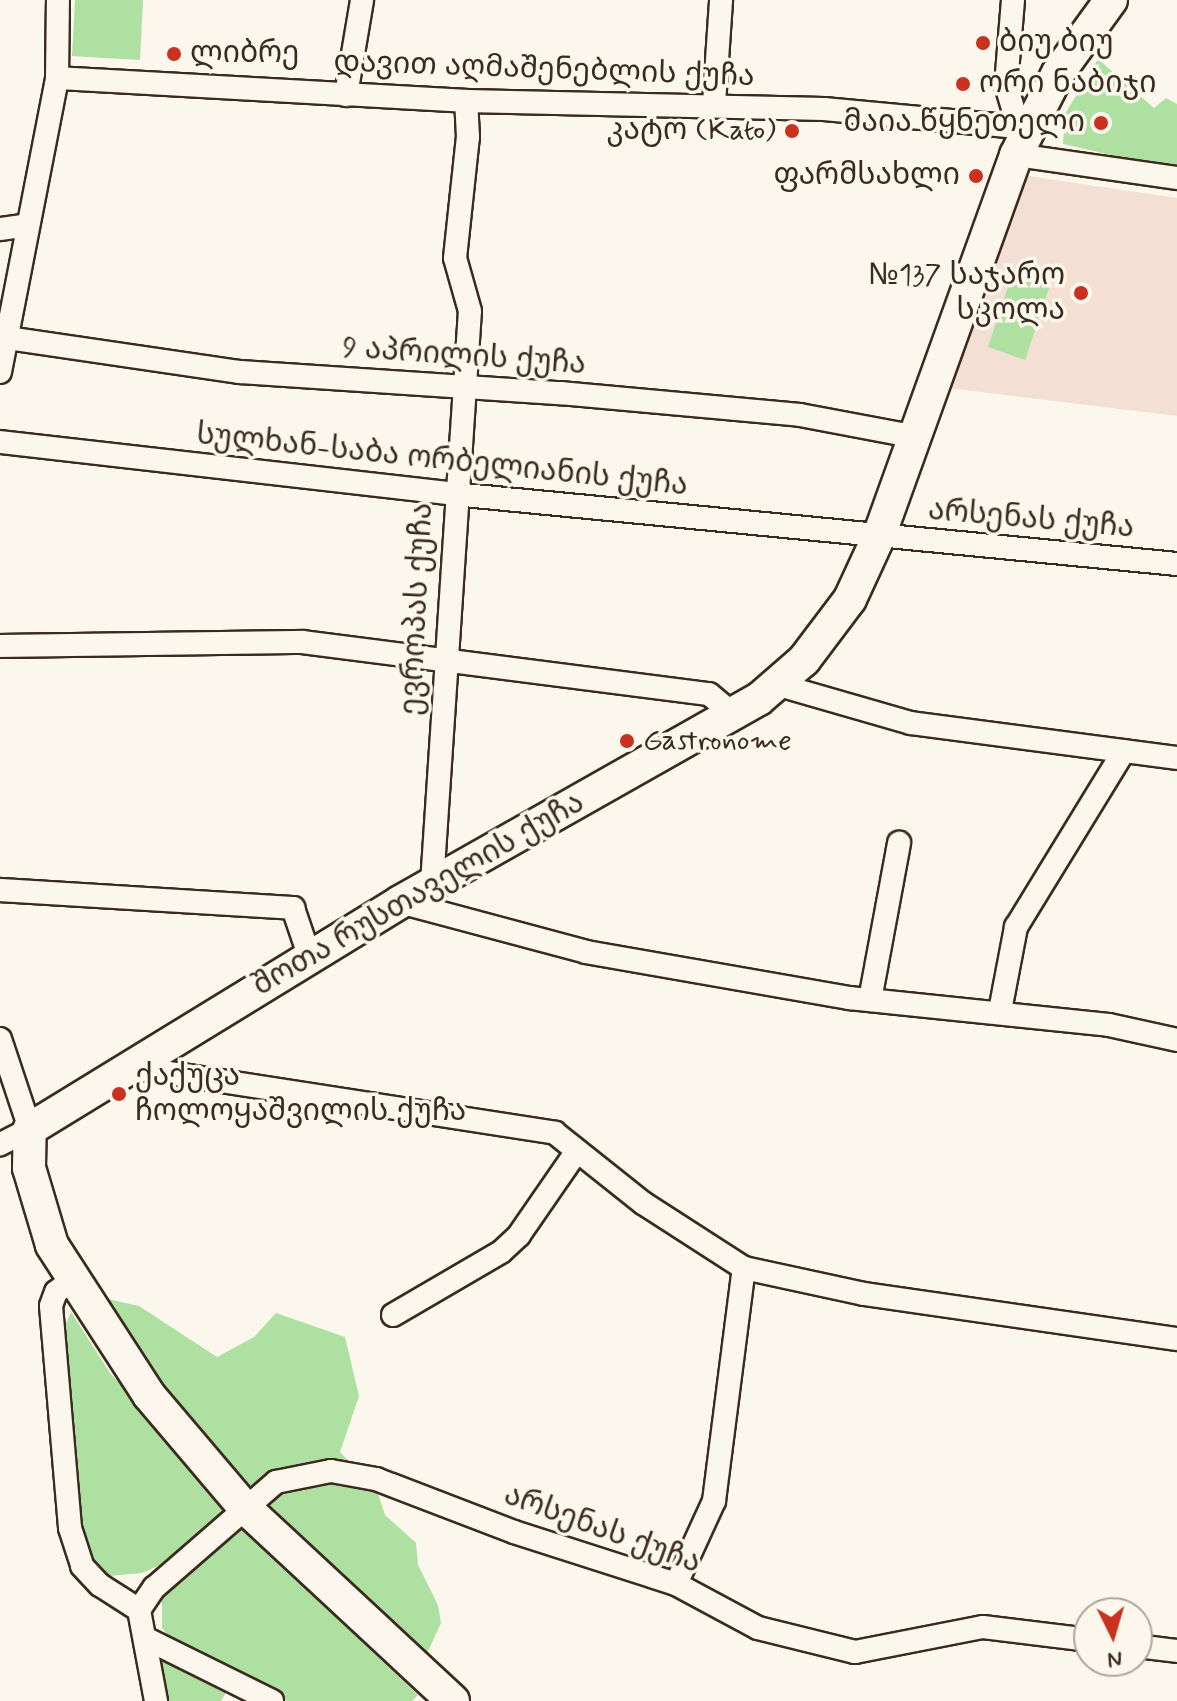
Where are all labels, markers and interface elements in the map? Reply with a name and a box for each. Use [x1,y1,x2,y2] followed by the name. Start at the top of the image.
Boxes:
[999,25,1114,61] place label: ბიუ ბიუ
[974,34,992,52] marker: ბიუ ბიუ
[190,36,299,72] place label: ლიბრე
[165,45,183,63] marker: ლიბრე
[333,45,755,95] street label: დავით აღმაშენებლის ქუჩა
[979,66,1156,102] place label: ორი ნაბიჯი
[954,75,972,93] marker: ორი ნაბიჯი
[843,105,1085,141] place label: მაია წყნეთელი
[606,113,776,149] place label: კატო (Kato)
[1092,114,1110,132] marker: მაია წყნეთელი
[783,122,801,140] marker: კატო (Kato)
[773,158,960,194] place label: ფარმსახლი
[967,167,985,185] marker: ფარმსახლი
[868,258,1065,328] place label: №137 საჯარო სკოლა
[1072,284,1090,302] marker: №137 საჯარო სკოლა
[341,331,587,383] street label: 9 აპრილის ქუჩა
[195,417,689,505] street label: სულხან-საბა ორბელიანის ქუჩა
[927,493,1135,547] street label: არსენას ქუჩა
[394,502,442,716] street label: ევროპას ქუჩა
[643,723,792,759] place label: Gastronome
[618,732,636,750] marker: Gastronome
[247,785,591,1005] street label: შოთა რუსთაველის ქუჩა
[135,1059,466,1130] place label: ქაქუცა ჩოლოყაშვილის ქუჩა
[110,1085,128,1103] marker: ქაქუცა ჩოლოყაშვილის ქუჩა
[499,1478,705,1582] street label: არსენას ქუჩა
[1073,1597,1153,1677] north arrow
[1106,1644,1123,1674] text: N

